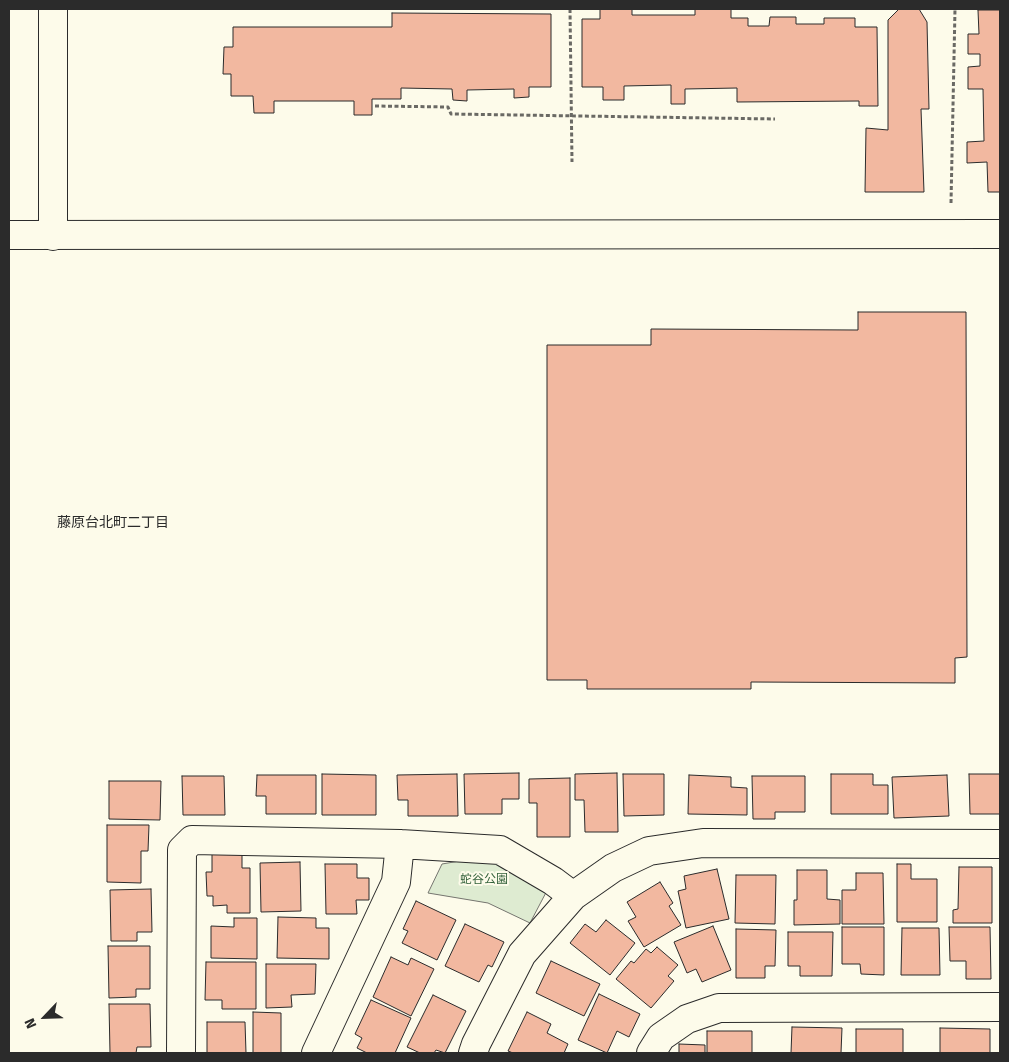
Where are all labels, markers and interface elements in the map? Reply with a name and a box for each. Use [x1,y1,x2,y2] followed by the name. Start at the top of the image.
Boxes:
[57,515,169,531] district label: 藤原台北町二丁目
[460,873,508,887] park label: 蛇谷公園
[20,992,70,1042] north arrow
[21,1016,40,1031] text: N

